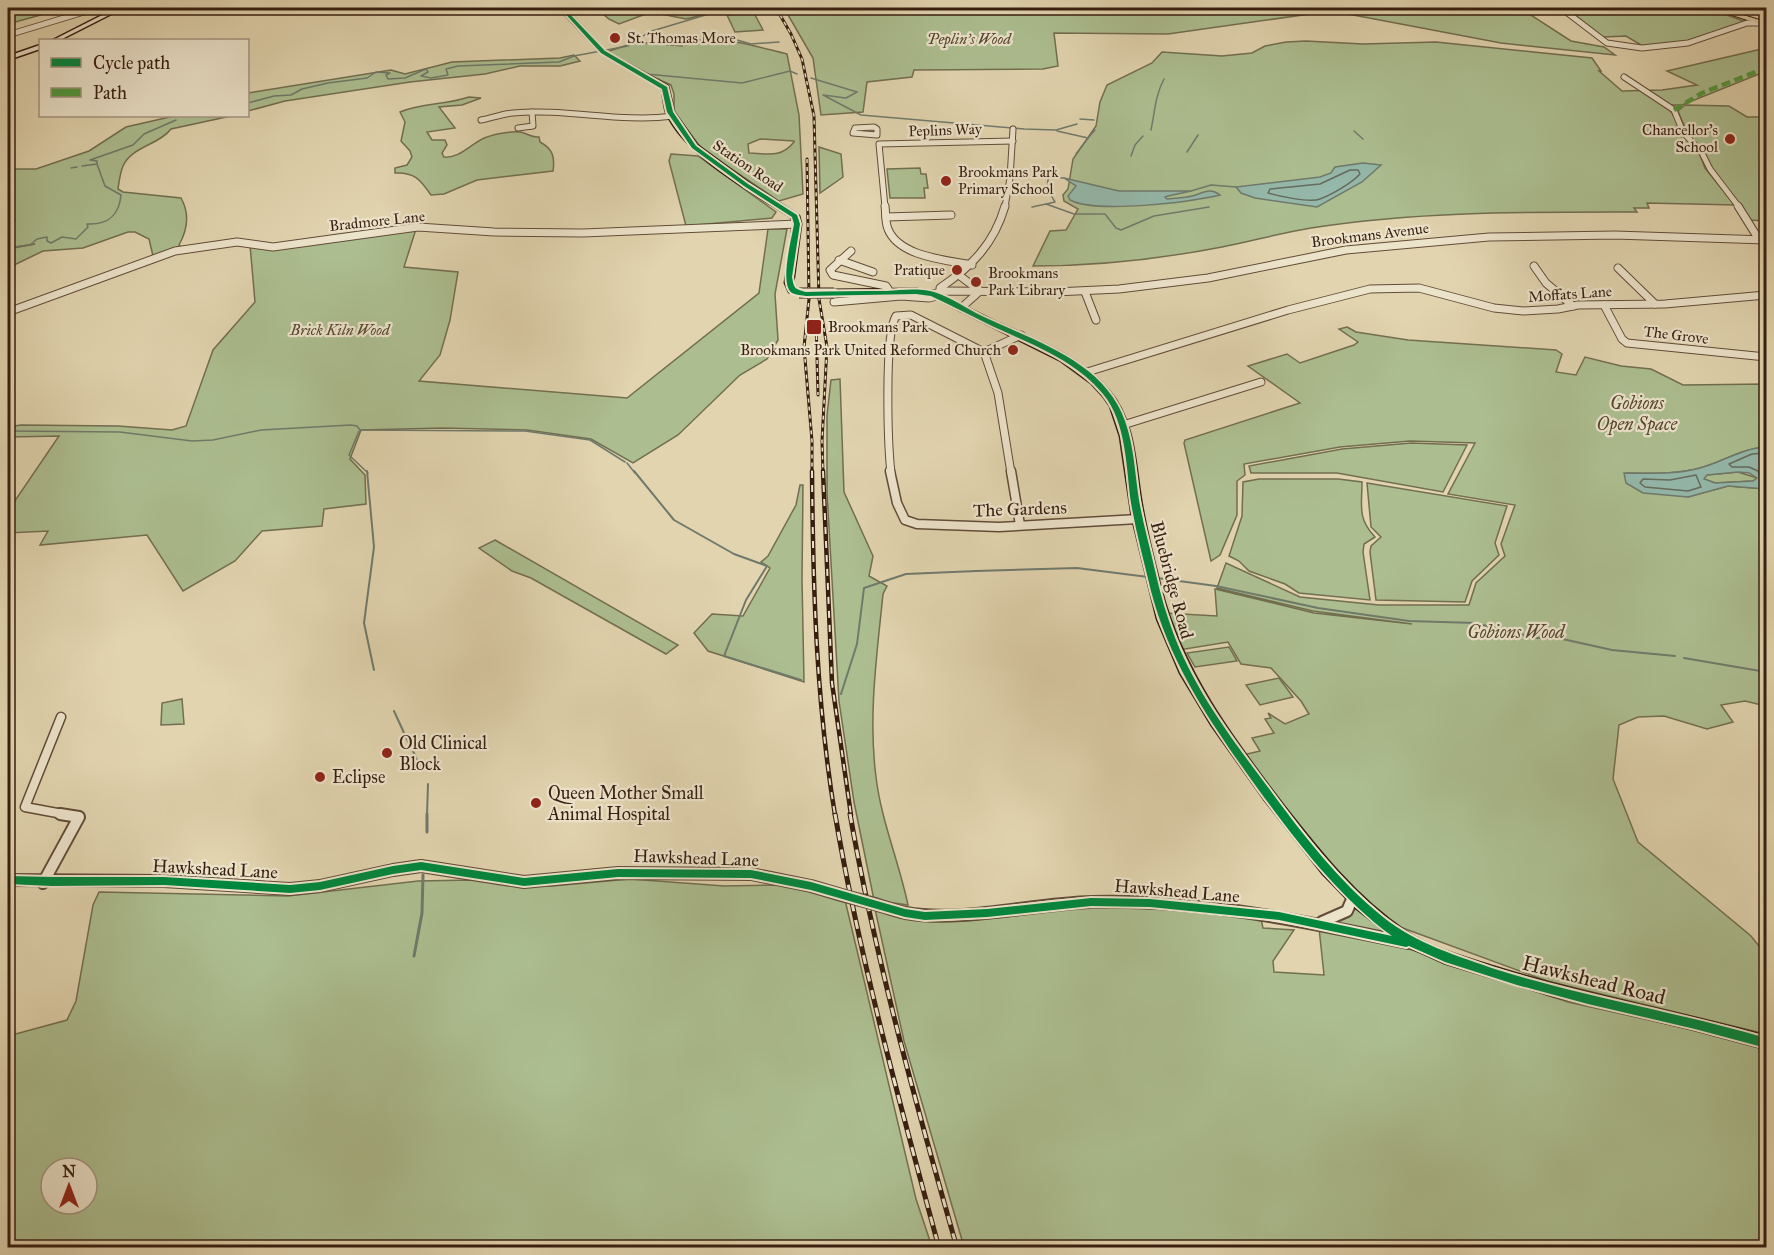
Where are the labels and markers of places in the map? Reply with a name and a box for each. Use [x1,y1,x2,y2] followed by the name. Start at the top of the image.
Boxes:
[627,29,736,47] place label: St. Thomas More
[608,31,622,45] marker: St. Thomas More
[1642,121,1719,156] place label: Chancellor's School
[1723,132,1737,146] marker: Chancellor's School
[958,163,1059,198] place label: Brookmans Park Primary School
[939,174,953,188] marker: Brookmans Park Primary School
[894,261,945,280] place label: Pratique
[950,263,964,277] marker: Pratique
[988,264,1066,299] place label: Brookmans Park Library
[969,275,983,289] marker: Brookmans Park Library
[805,318,823,336] marker: Brookmans Park
[828,318,929,336] place label: Brookmans Park
[740,341,1002,359] place label: Brookmans Park United Reformed Church
[1006,343,1020,357] marker: Brookmans Park United Reformed Church
[399,732,487,775] place label: Old Clinical Block
[380,746,394,760] marker: Old Clinical Block
[332,766,385,788] place label: Eclipse
[313,770,327,784] marker: Eclipse
[547,782,704,825] place label: Queen Mother Small Animal Hospital
[529,796,543,810] marker: Queen Mother Small Animal Hospital

